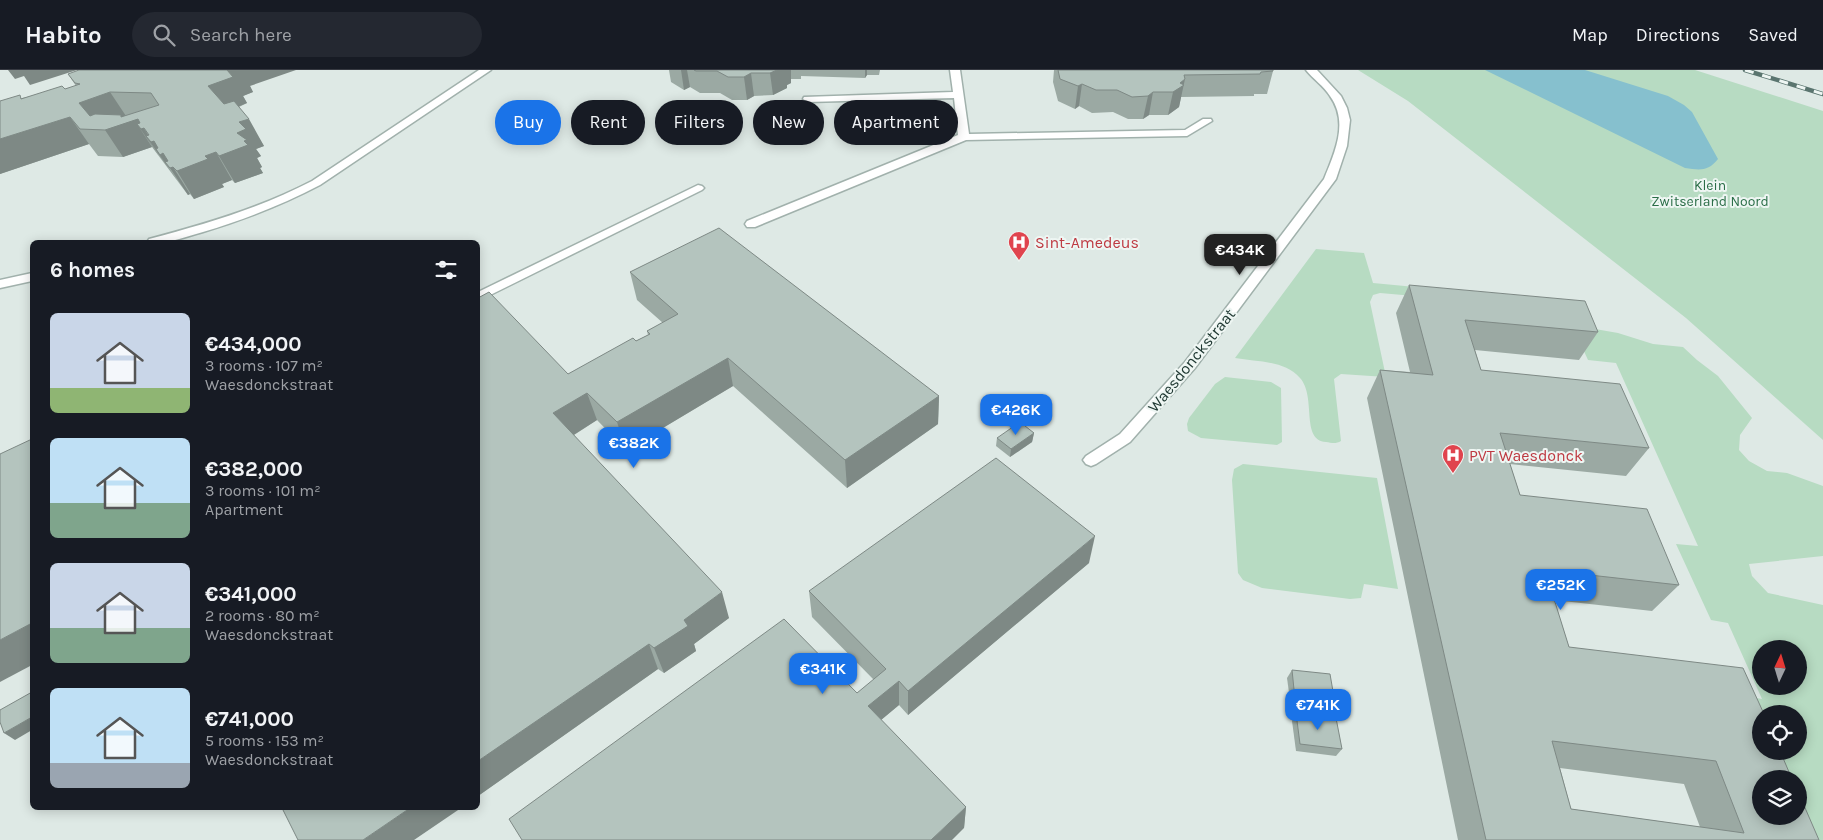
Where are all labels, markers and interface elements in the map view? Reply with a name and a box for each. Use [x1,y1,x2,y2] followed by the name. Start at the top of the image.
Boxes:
[132,12,482,57] search box
[25,21,102,49] text: Habito
[150,21,178,49] icon: search
[190,24,292,46] text: Search here
[1572,24,1608,46] text: Map
[1636,24,1720,46] text: Directions
[1748,24,1798,46] text: Saved
[495,100,561,145] chip: Buy
[571,100,645,145] chip: Rent
[655,100,743,145] chip: Filters
[753,100,824,145] chip: New
[834,100,958,145] chip: Apartment
[1651,177,1769,210] park label: Klein Zwitserland Noord
[1007,230,1031,261] hospital icon: Sint-Amedeus
[1035,233,1139,252] place label: Sint-Amedeus
[1205,234,1275,276] pin: €434K
[1215,240,1265,259] text: €434K
[432,256,460,284] icon: filters
[50,258,135,282] text: 6 homes
[1144,305,1239,416] street label: Waesdonckstraat
[205,332,302,356] text: €434,000
[90,333,150,393] icon: home
[205,356,323,375] text: 3 rooms · 107 m²
[205,375,333,394] text: Waesdonckstraat
[981,394,1051,436] pin: €426K
[991,400,1041,419] text: €426K
[599,426,669,469] pin: €382K
[609,433,659,452] text: €382K
[1441,443,1465,474] hospital icon: PVT Waesdonck
[1469,446,1583,465] place label: PVT Waesdonck
[205,457,303,481] text: €382,000
[90,458,150,518] icon: home
[205,481,321,500] text: 3 rooms · 101 m²
[205,500,283,519] text: Apartment
[1526,568,1596,611] pin: €252K
[1536,575,1586,594] text: €252K
[205,582,297,606] text: €341,000
[90,583,150,643] icon: home
[205,606,320,625] text: 2 rooms · 80 m²
[205,625,333,644] text: Waesdonckstraat
[1752,640,1808,695] north arrow
[1752,640,1807,825] map controls
[788,652,858,695] pin: €341K
[800,659,846,678] text: €341K
[1283,688,1353,731] pin: €741K
[1296,695,1340,714] text: €741K
[1752,705,1807,760] button: locate
[205,707,294,731] text: €741,000
[90,708,150,768] icon: home
[205,731,324,750] text: 5 rooms · 153 m²
[205,750,333,769] text: Waesdonckstraat
[1752,770,1807,825] button: layers

